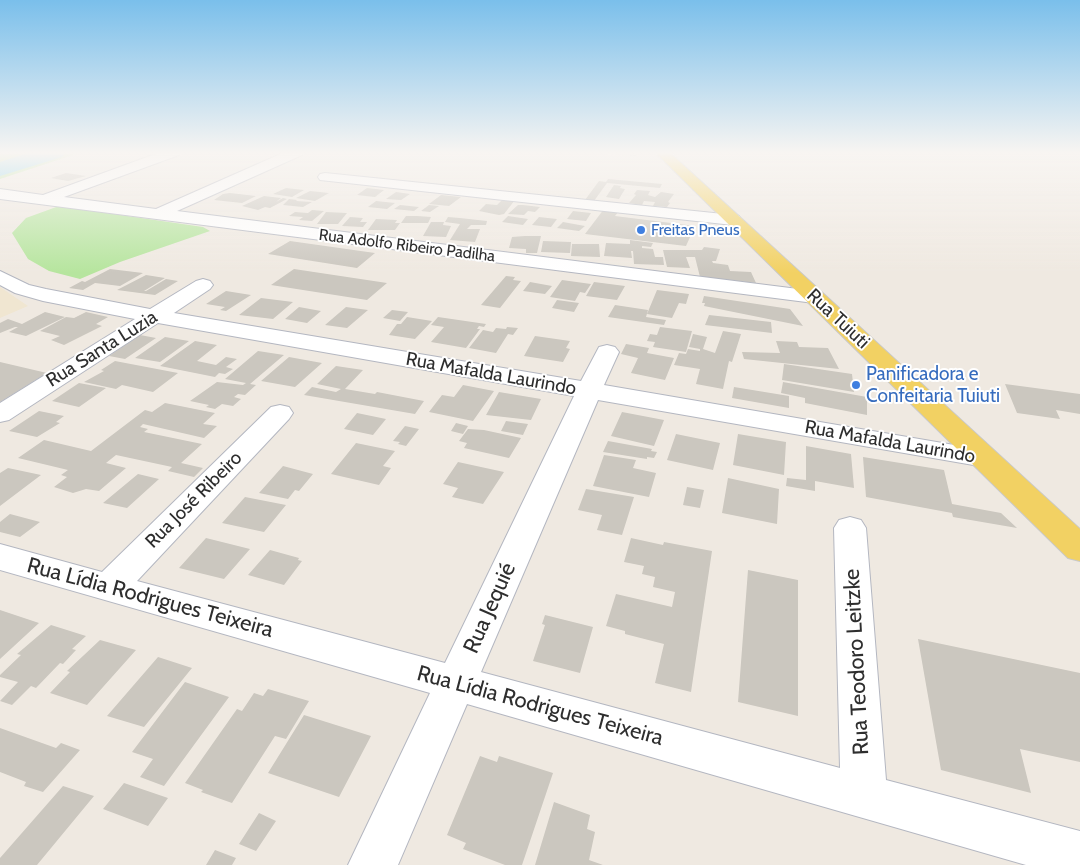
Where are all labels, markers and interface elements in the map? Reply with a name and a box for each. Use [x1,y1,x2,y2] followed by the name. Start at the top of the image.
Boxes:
[651,220,740,240] place label: Freitas Pneus
[635,224,647,236] marker: Freitas Pneus
[318,226,496,266] street label: Rua Adolfo Ribeiro Padilha
[802,284,874,354] street label: Rua Tuiuti
[42,306,162,392] street label: Rua Santa Luzia
[404,348,578,400] street label: Rua Mafalda Laurindo
[866,363,1000,407] place label: Panificadora e Confeitaria Tuiuti
[850,379,862,391] marker: Panificadora e Confeitaria Tuiuti
[803,416,977,468] street label: Rua Mafalda Laurindo
[141,447,247,553] street label: Rua José Ribeiro
[24,552,276,644] street label: Rua Lídia Rodrigues Teixeira
[458,559,522,657] street label: Rua Jequié
[839,568,875,756] street label: Rua Teodoro Leitzke
[414,660,666,752] street label: Rua Lídia Rodrigues Teixeira

